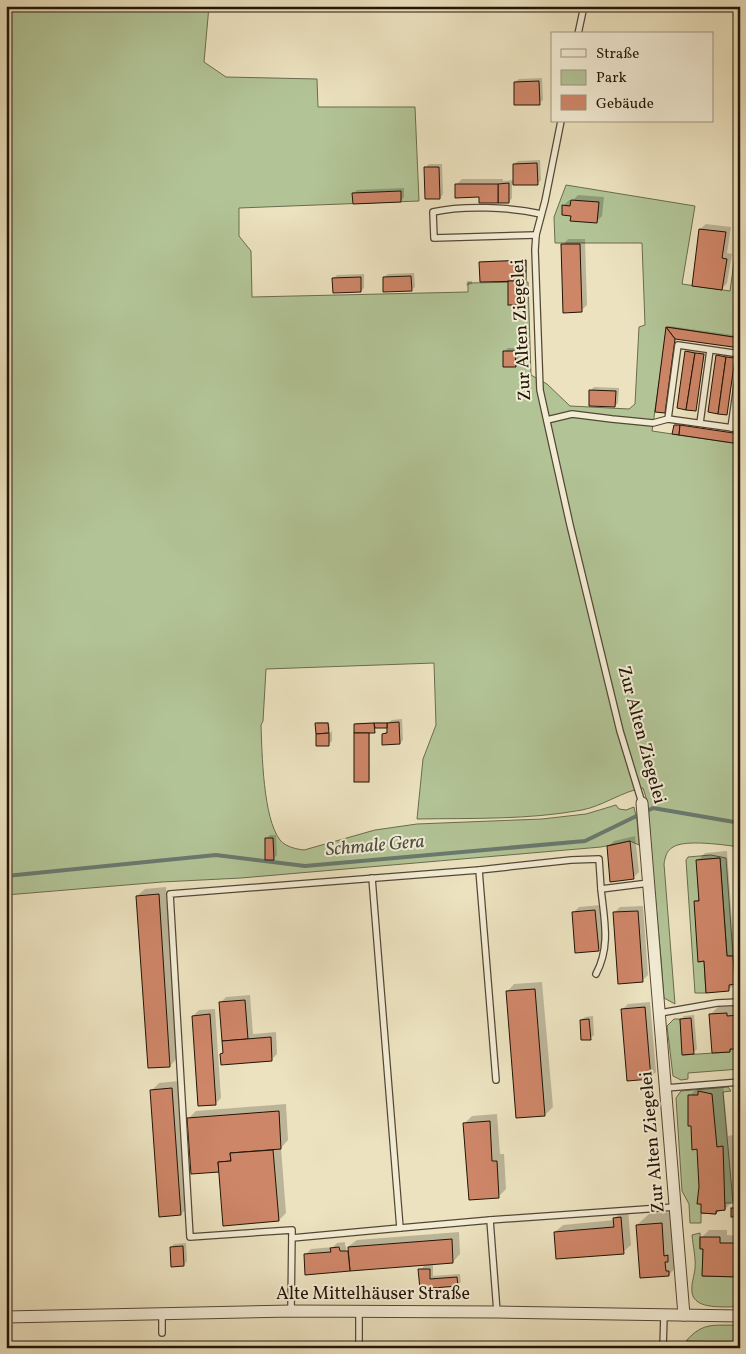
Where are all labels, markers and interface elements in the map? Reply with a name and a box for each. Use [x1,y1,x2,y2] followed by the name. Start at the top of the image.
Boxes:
[551,32,714,122] legend
[596,44,639,65] text: Straße
[596,68,627,89] text: Park
[596,94,654,115] text: Gebäude
[506,258,538,402] street label: Zur Alten Ziegelei
[611,663,671,807] street label: Zur Alten Ziegelei
[324,829,426,863] water label: Schmale Gera
[634,1070,672,1214] street label: Zur Alten Ziegelei
[276,1282,470,1307] street label: Alte Mittelhäuser Straße

